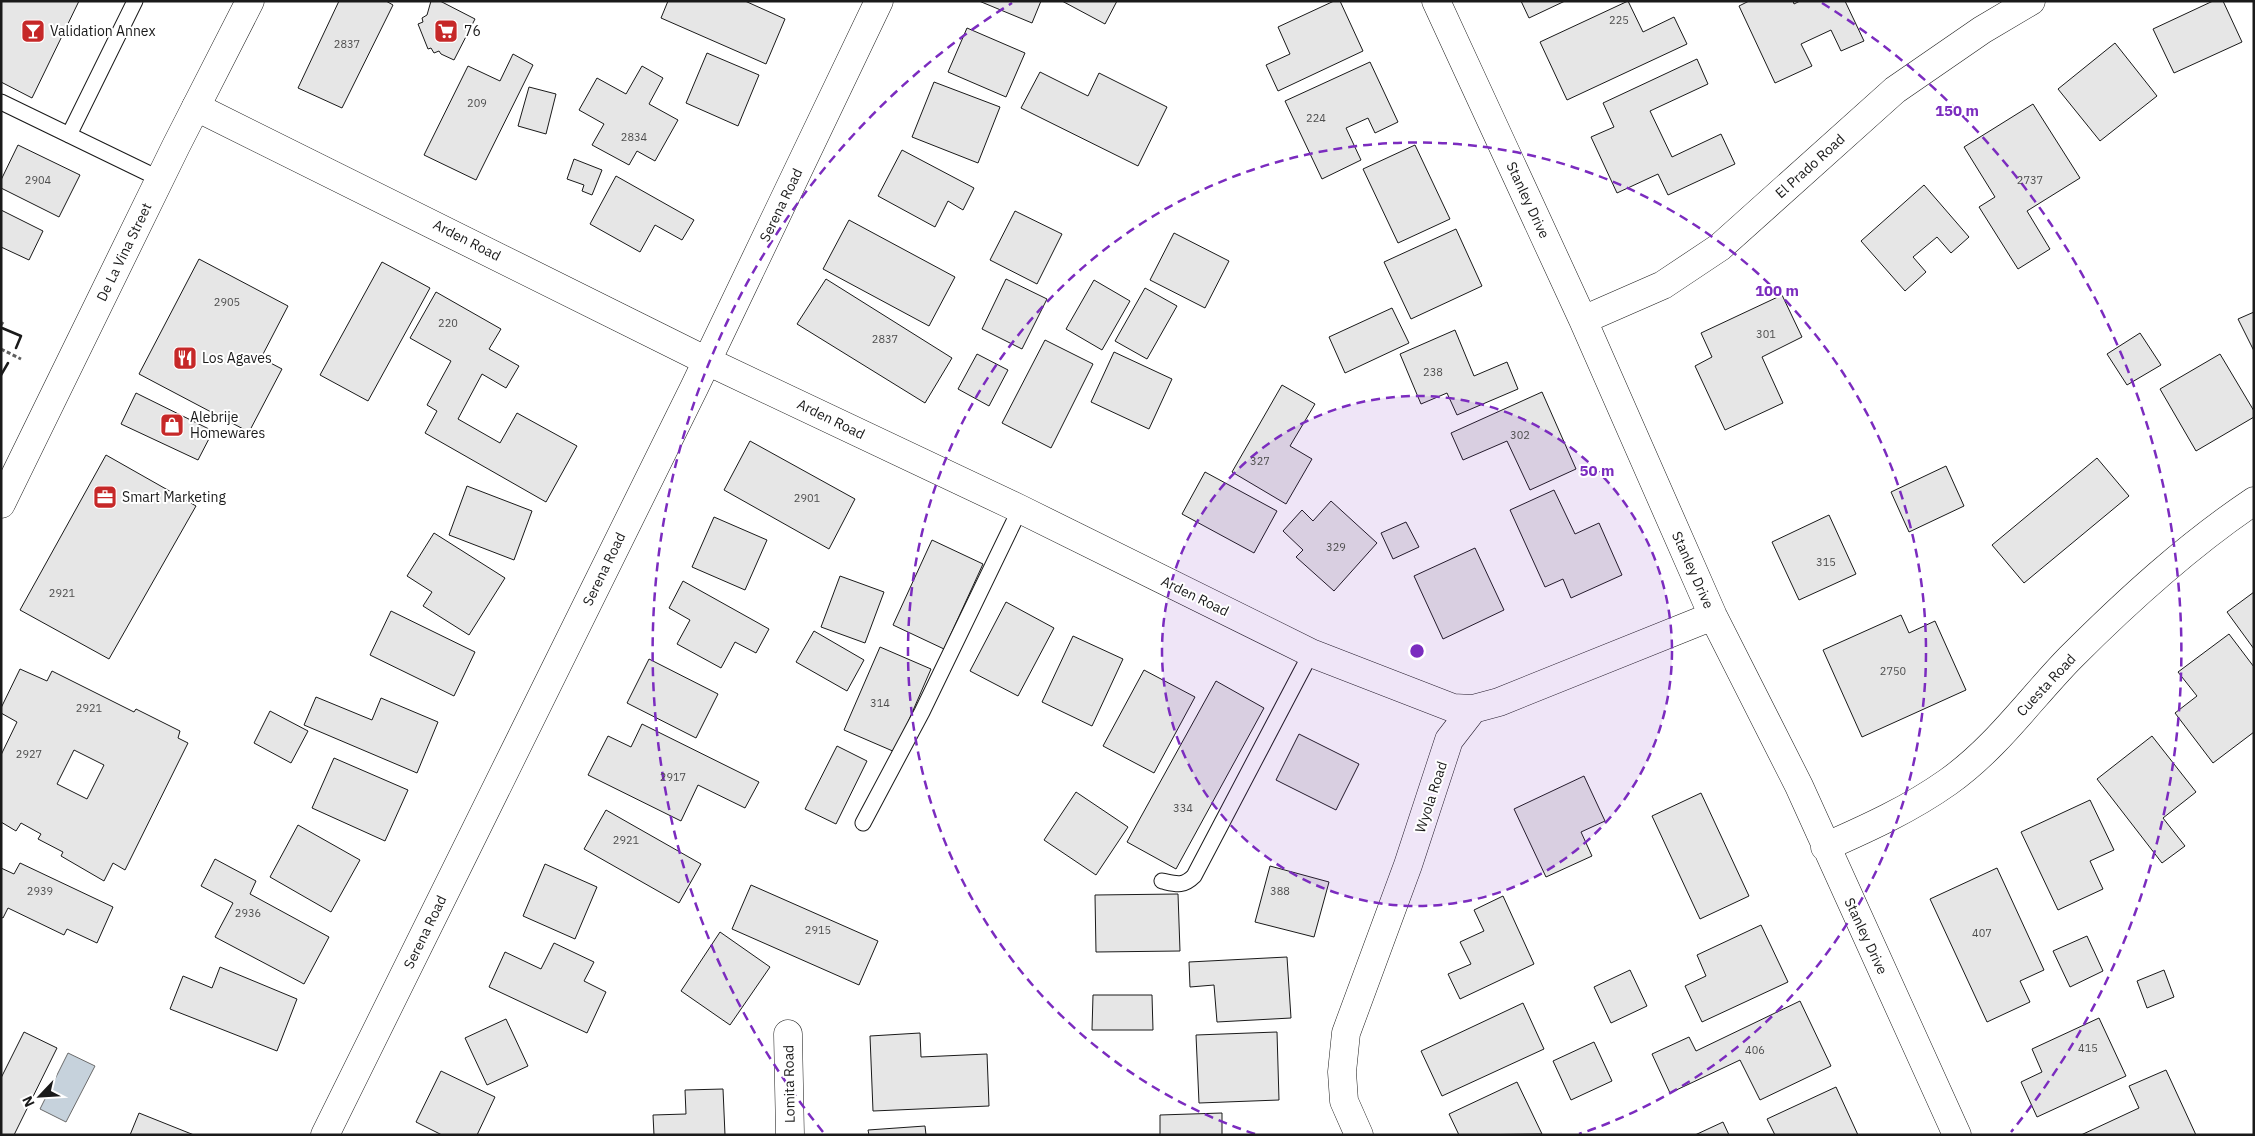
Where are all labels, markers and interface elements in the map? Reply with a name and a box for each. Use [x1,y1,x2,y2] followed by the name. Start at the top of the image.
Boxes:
[1609,13,1629,27] house number: 225
[20,18,46,44] bar icon: Validation Annex
[433,18,459,44] supermarket icon: 76
[50,22,156,40] place label: Validation Annex
[464,22,481,40] place label: 76
[334,37,360,51] house number: 2837
[467,96,487,110] house number: 209
[1935,101,1979,120] text: 150 m
[1306,111,1326,125] house number: 224
[621,130,648,144] house number: 2834
[1771,130,1849,202] street label: El Prado Road
[1502,159,1554,242] street label: Stanley Drive
[755,165,807,245] street label: Serena Road
[25,173,52,187] house number: 2904
[2017,173,2043,187] house number: 2737
[92,200,156,304] street label: De La Vina Street
[430,215,504,265] street label: Arden Road
[1755,281,1799,300] text: 100 m
[214,295,240,309] house number: 2905
[438,316,458,330] house number: 220
[1756,327,1776,341] house number: 301
[872,332,898,346] house number: 2837
[172,345,198,371] restaurant icon: Los Agaves
[202,349,272,367] place label: Los Agaves
[1423,365,1443,379] house number: 238
[794,395,868,443] street label: Arden Road
[190,408,265,442] place label: Alebrije Homewares
[159,412,185,438] shop icon: Alebrije Homewares
[1510,428,1530,442] house number: 302
[1250,454,1270,468] house number: 327
[1580,461,1614,480] text: 50 m
[92,484,118,510] office icon: Smart Marketing
[122,488,226,506] place label: Smart Marketing
[794,491,821,505] house number: 2901
[578,529,630,609] street label: Serena Road
[1668,529,1718,612] street label: Stanley Drive
[1326,540,1346,554] house number: 329
[1816,555,1836,569] house number: 315
[1158,572,1232,620] street label: Arden Road
[49,586,76,600] house number: 2921
[1408,642,1426,660] centre of rings
[2013,650,2079,720] street label: Cuesta Road
[1880,664,1906,678] house number: 2750
[870,696,890,710] house number: 314
[76,701,103,715] house number: 2921
[16,747,42,761] house number: 2927
[1411,759,1451,835] street label: Wyola Road
[660,770,686,784] house number: 2917
[1173,801,1193,815] house number: 334
[613,833,640,847] house number: 2921
[27,884,53,898] house number: 2939
[1270,884,1290,898] house number: 388
[399,892,451,972] street label: Serena Road
[1840,895,1892,978] street label: Stanley Drive
[235,906,261,920] house number: 2936
[805,923,831,937] house number: 2915
[1972,926,1992,940] house number: 407
[2078,1041,2098,1055] house number: 415
[1745,1043,1765,1057] house number: 406
[779,1045,799,1123] street label: Lomita Road
[15,1071,65,1121] north arrow
[18,1093,39,1110] text: N

